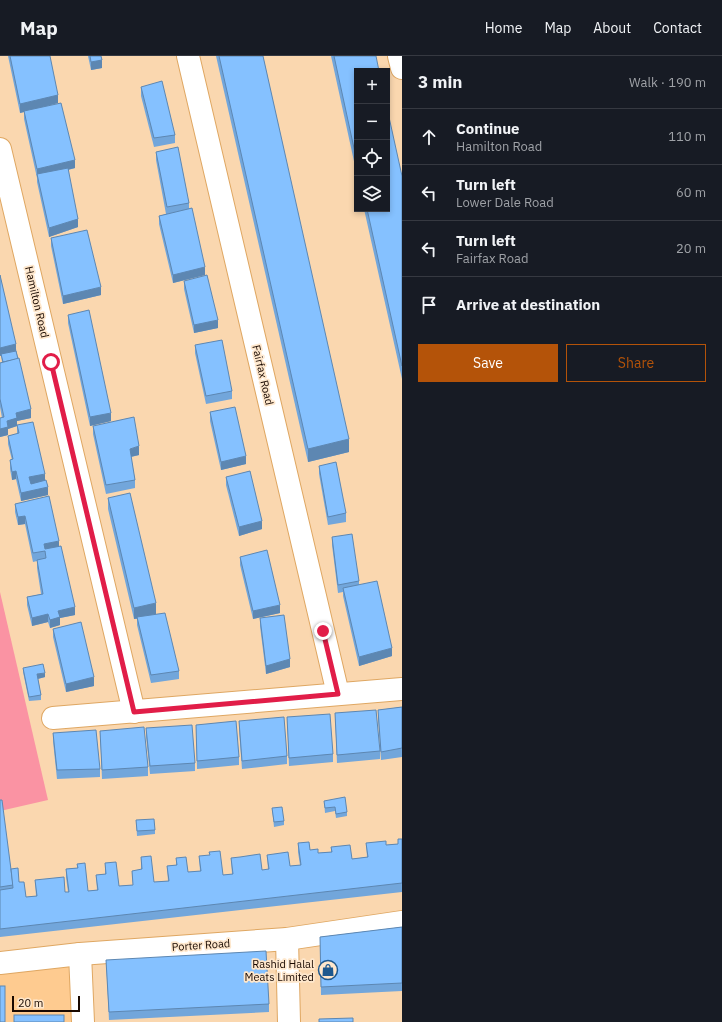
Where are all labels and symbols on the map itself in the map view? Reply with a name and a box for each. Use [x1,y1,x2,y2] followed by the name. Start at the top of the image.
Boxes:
[22,265,52,339] street label: Hamilton Road
[249,344,277,406] street label: Fairfax Road
[42,353,60,371] route start
[314,622,332,640] route end
[171,936,231,954] street label: Porter Road
[244,957,314,984] place label: Rashid Halal Meats Limited
[317,959,339,981] shop icon: Rashid Halal Meats Limited
[12,994,80,1013] scale bar

